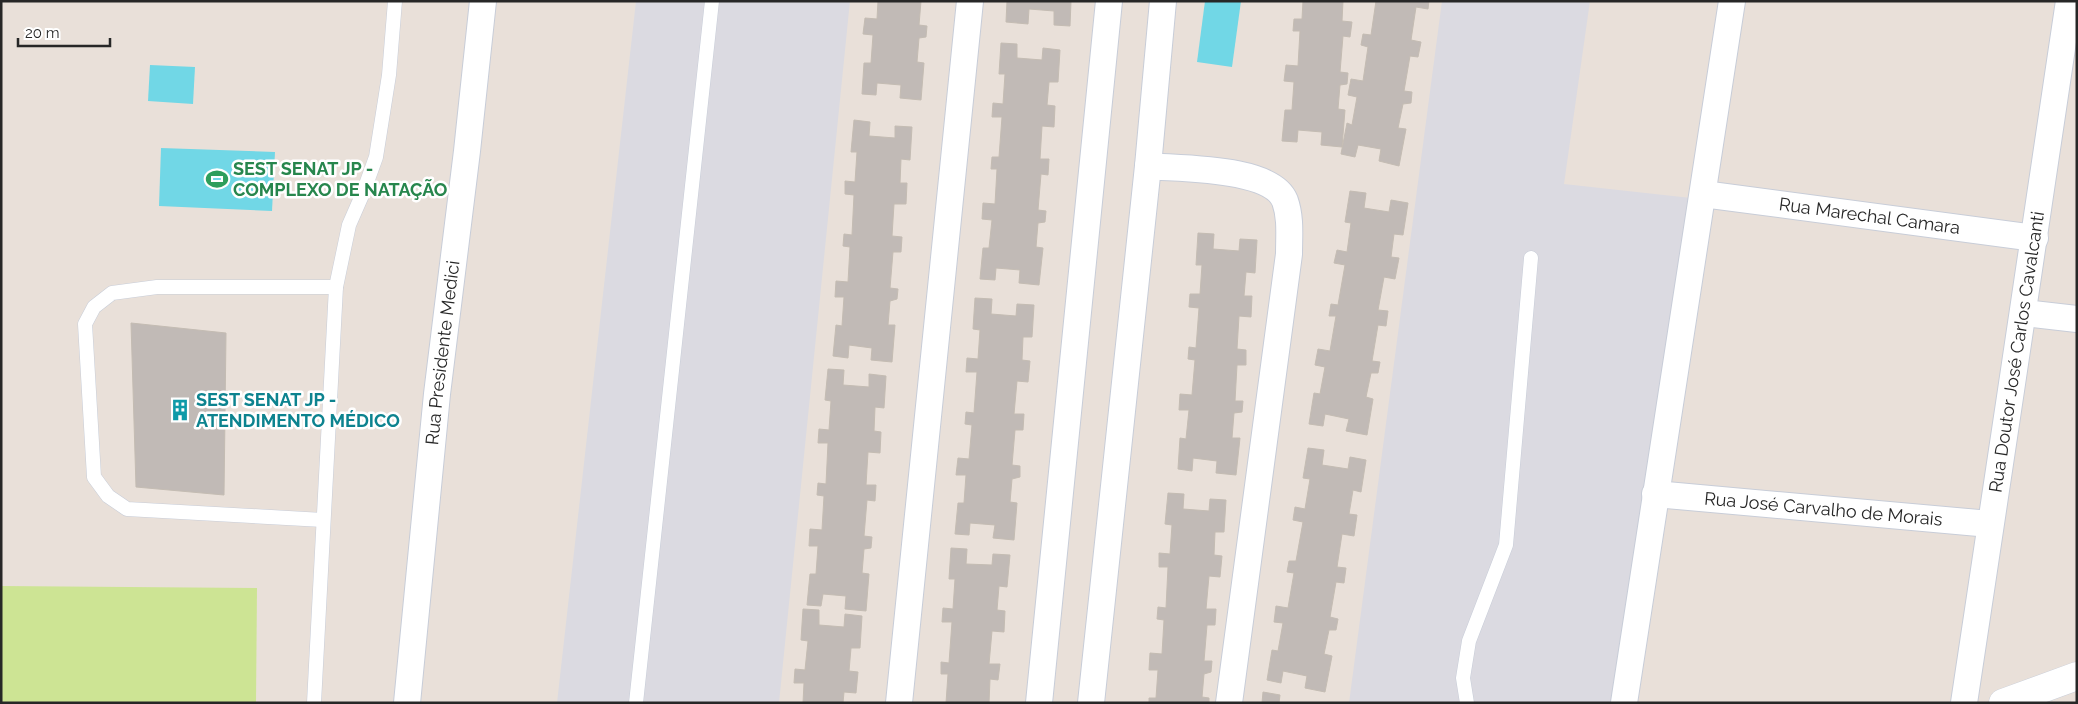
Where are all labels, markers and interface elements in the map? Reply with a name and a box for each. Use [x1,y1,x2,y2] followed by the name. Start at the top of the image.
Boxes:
[18,15,110,47] scale bar
[25,24,60,42] text: 20 m
[233,158,448,200] place label: SEST SENAT JP - COMPLEXO DE NATAÇÃO
[204,166,230,192] sports icon: SEST SENAT JP - COMPLEXO DE NATAÇÃO
[1778,193,1962,238] street label: Rua Marechal Camara
[1985,210,2048,494] street label: Rua Doutor José Carlos Cavalcanti
[421,259,463,446] street label: Rua Presidente Medici
[196,389,400,431] place label: SEST SENAT JP - ATENDIMENTO MÉDICO
[167,397,193,423] building icon: SEST SENAT JP - ATENDIMENTO MÉDICO
[1703,487,1944,530] street label: Rua José Carvalho de Morais

